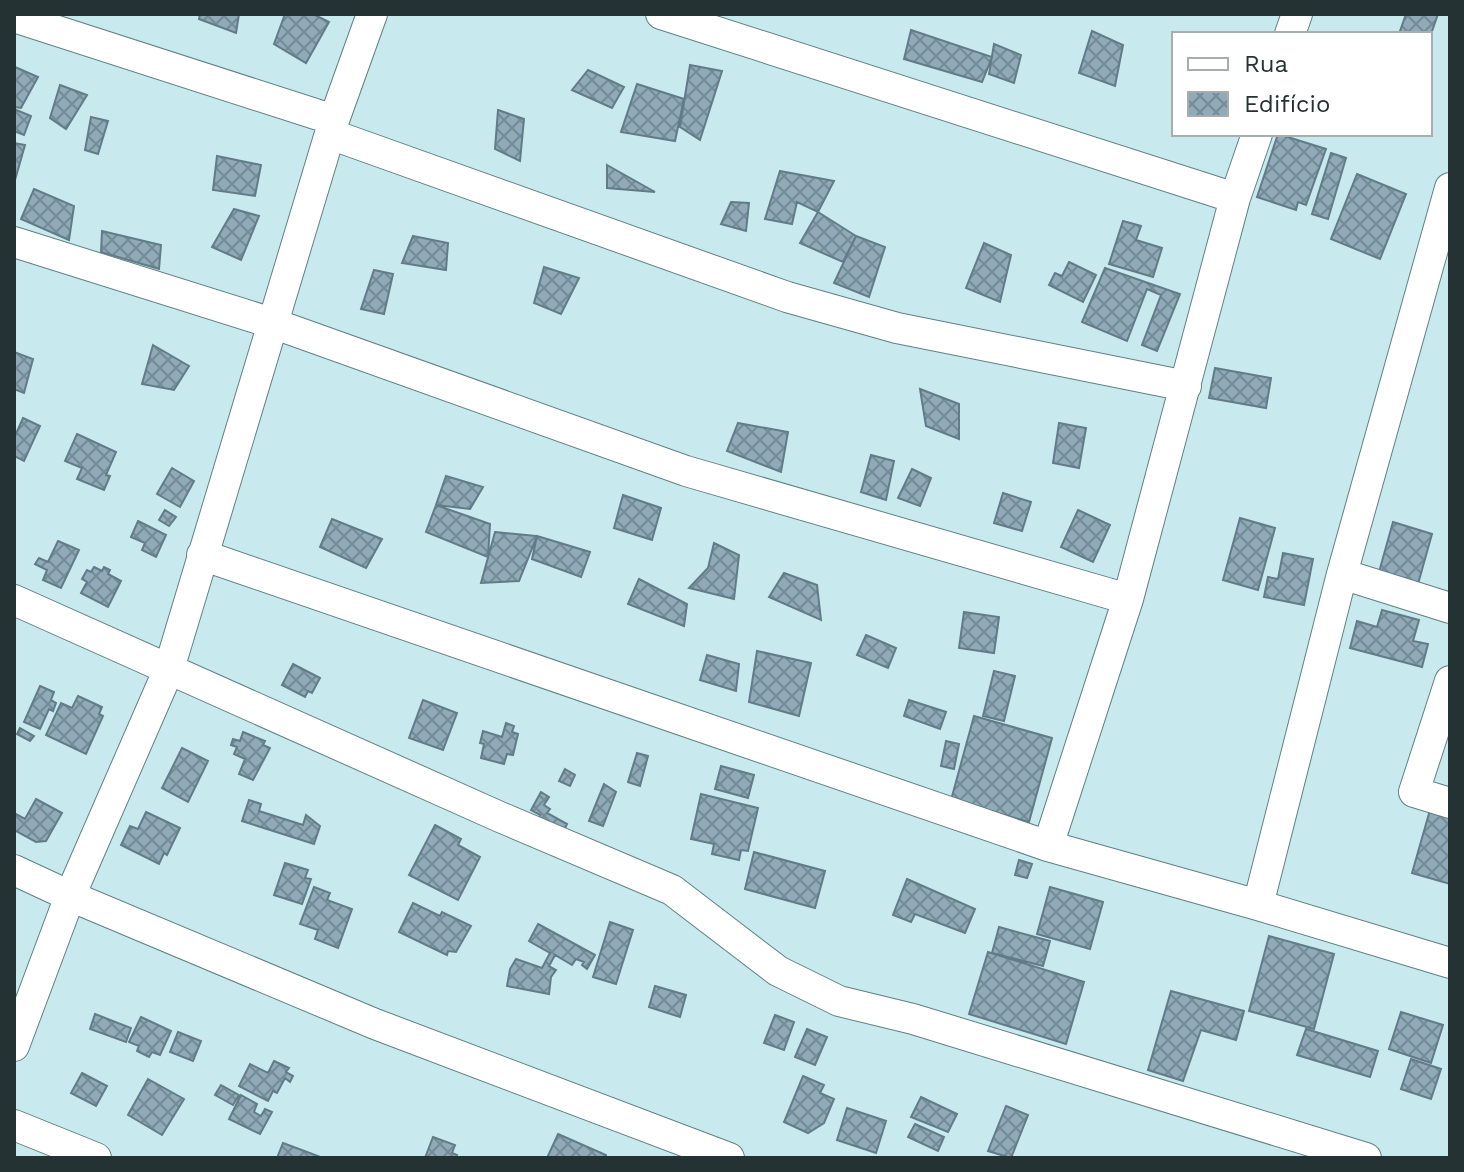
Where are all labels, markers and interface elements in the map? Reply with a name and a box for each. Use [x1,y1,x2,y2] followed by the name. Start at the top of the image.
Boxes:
[1172,32,1432,136] legend
[1244,50,1288,78] text: Rua
[1244,90,1330,118] text: Edifício

